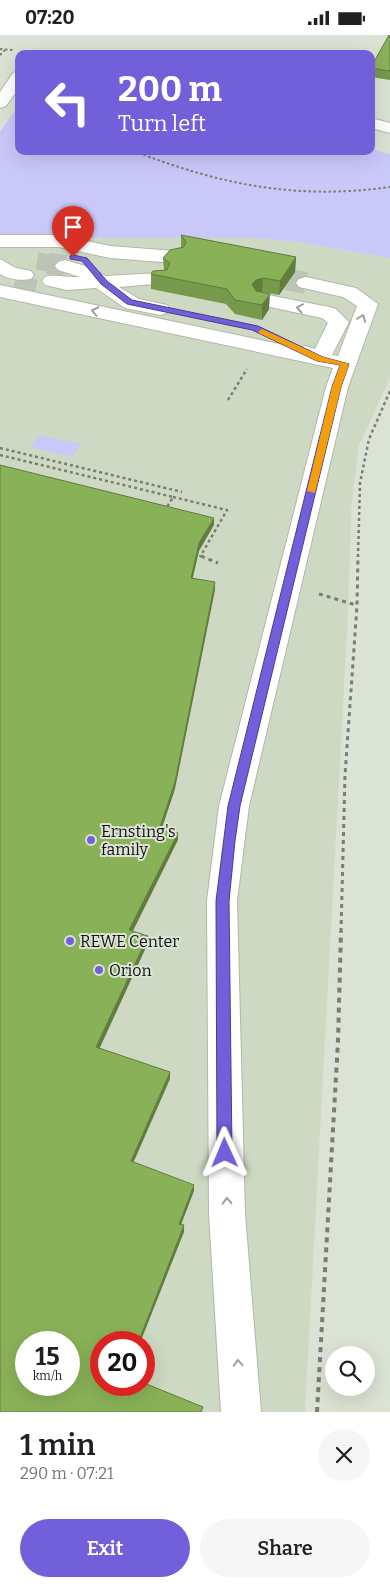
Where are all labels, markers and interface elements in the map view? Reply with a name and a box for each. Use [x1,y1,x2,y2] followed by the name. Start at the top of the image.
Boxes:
[25,6,74,29] text: 07:20
[118,68,222,110] text: 200 m
[35,70,100,135] icon: left
[118,110,206,137] text: Turn left
[52,206,94,257] pin
[59,213,87,241] icon: arrive
[296,303,305,313] one-way arrow
[91,307,100,317] one-way arrow
[356,314,367,323] one-way arrow
[101,822,176,859] place label: Ernsting's family
[85,834,97,846] marker: Ernsting's family
[80,932,179,951] place label: REWE Center
[64,935,76,947] marker: REWE Center
[109,961,152,980] place label: Orion
[93,964,105,976] marker: Orion
[198,1126,250,1178] position arrow
[221,1197,232,1205] one-way arrow
[90,1331,155,1396] speed limit sign: 20
[35,1342,60,1372] text: 15
[325,1346,375,1396] map controls
[325,1346,375,1396] button: search
[232,1359,243,1367] one-way arrow
[33,1369,62,1383] text: km/h
[20,1427,95,1463] text: 1 min
[318,1429,370,1481] button: close
[20,1464,113,1483] text: 290 m · 07:21
[20,1519,190,1577] button: Exit
[200,1519,370,1577] button: Share

